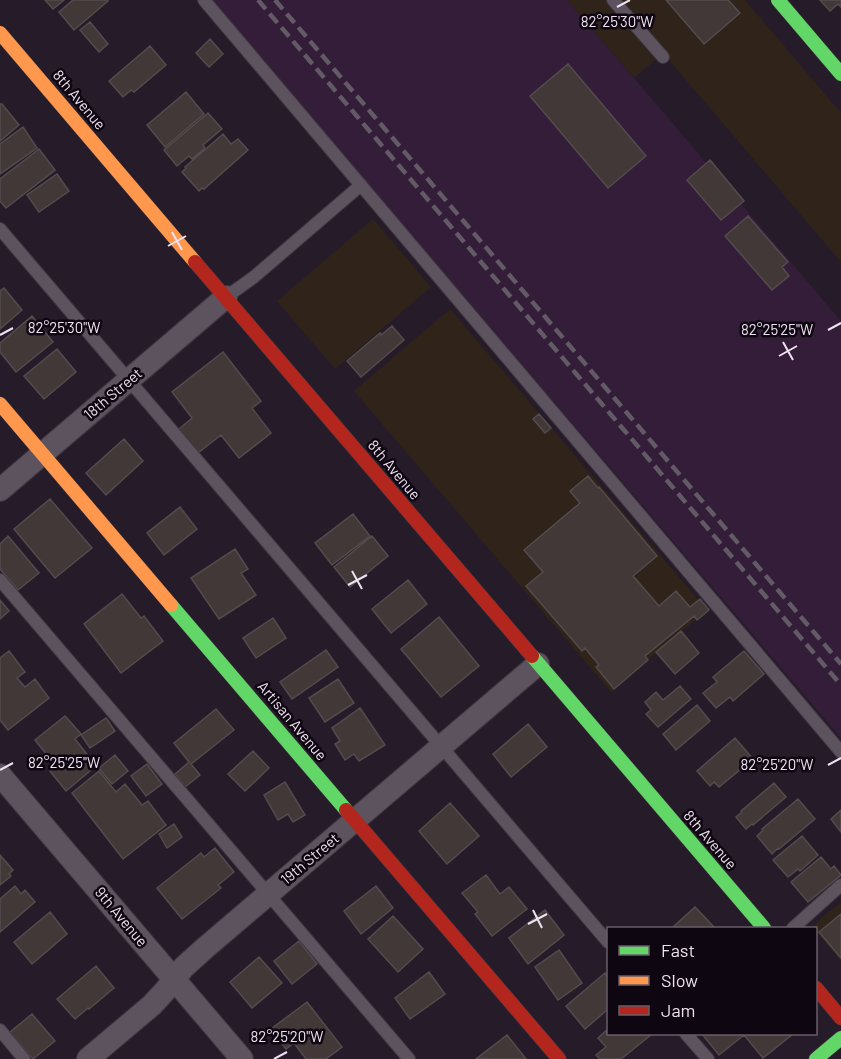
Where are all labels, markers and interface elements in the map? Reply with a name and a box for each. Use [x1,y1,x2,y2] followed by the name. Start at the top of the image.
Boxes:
[581,12,653,30] text: 82°25'30"W
[50,66,110,133] street label: 8th Avenue
[28,318,100,336] text: 82°25'30"W
[741,320,813,338] text: 82°25'25"W
[80,364,145,423] street label: 18th Street
[365,436,425,503] street label: 8th Avenue
[254,677,331,764] street label: Artisan Avenue
[28,753,100,771] text: 82°25'25"W
[741,755,813,773] text: 82°25'20"W
[680,806,741,872] street label: 8th Avenue
[277,829,342,888] street label: 19th Street
[92,883,152,950] street label: 9th Avenue
[607,927,817,1035] legend
[661,939,695,961] text: Fast
[661,969,698,991] text: Slow
[661,999,695,1021] text: Jam
[251,1027,323,1045] text: 82°25'20"W

